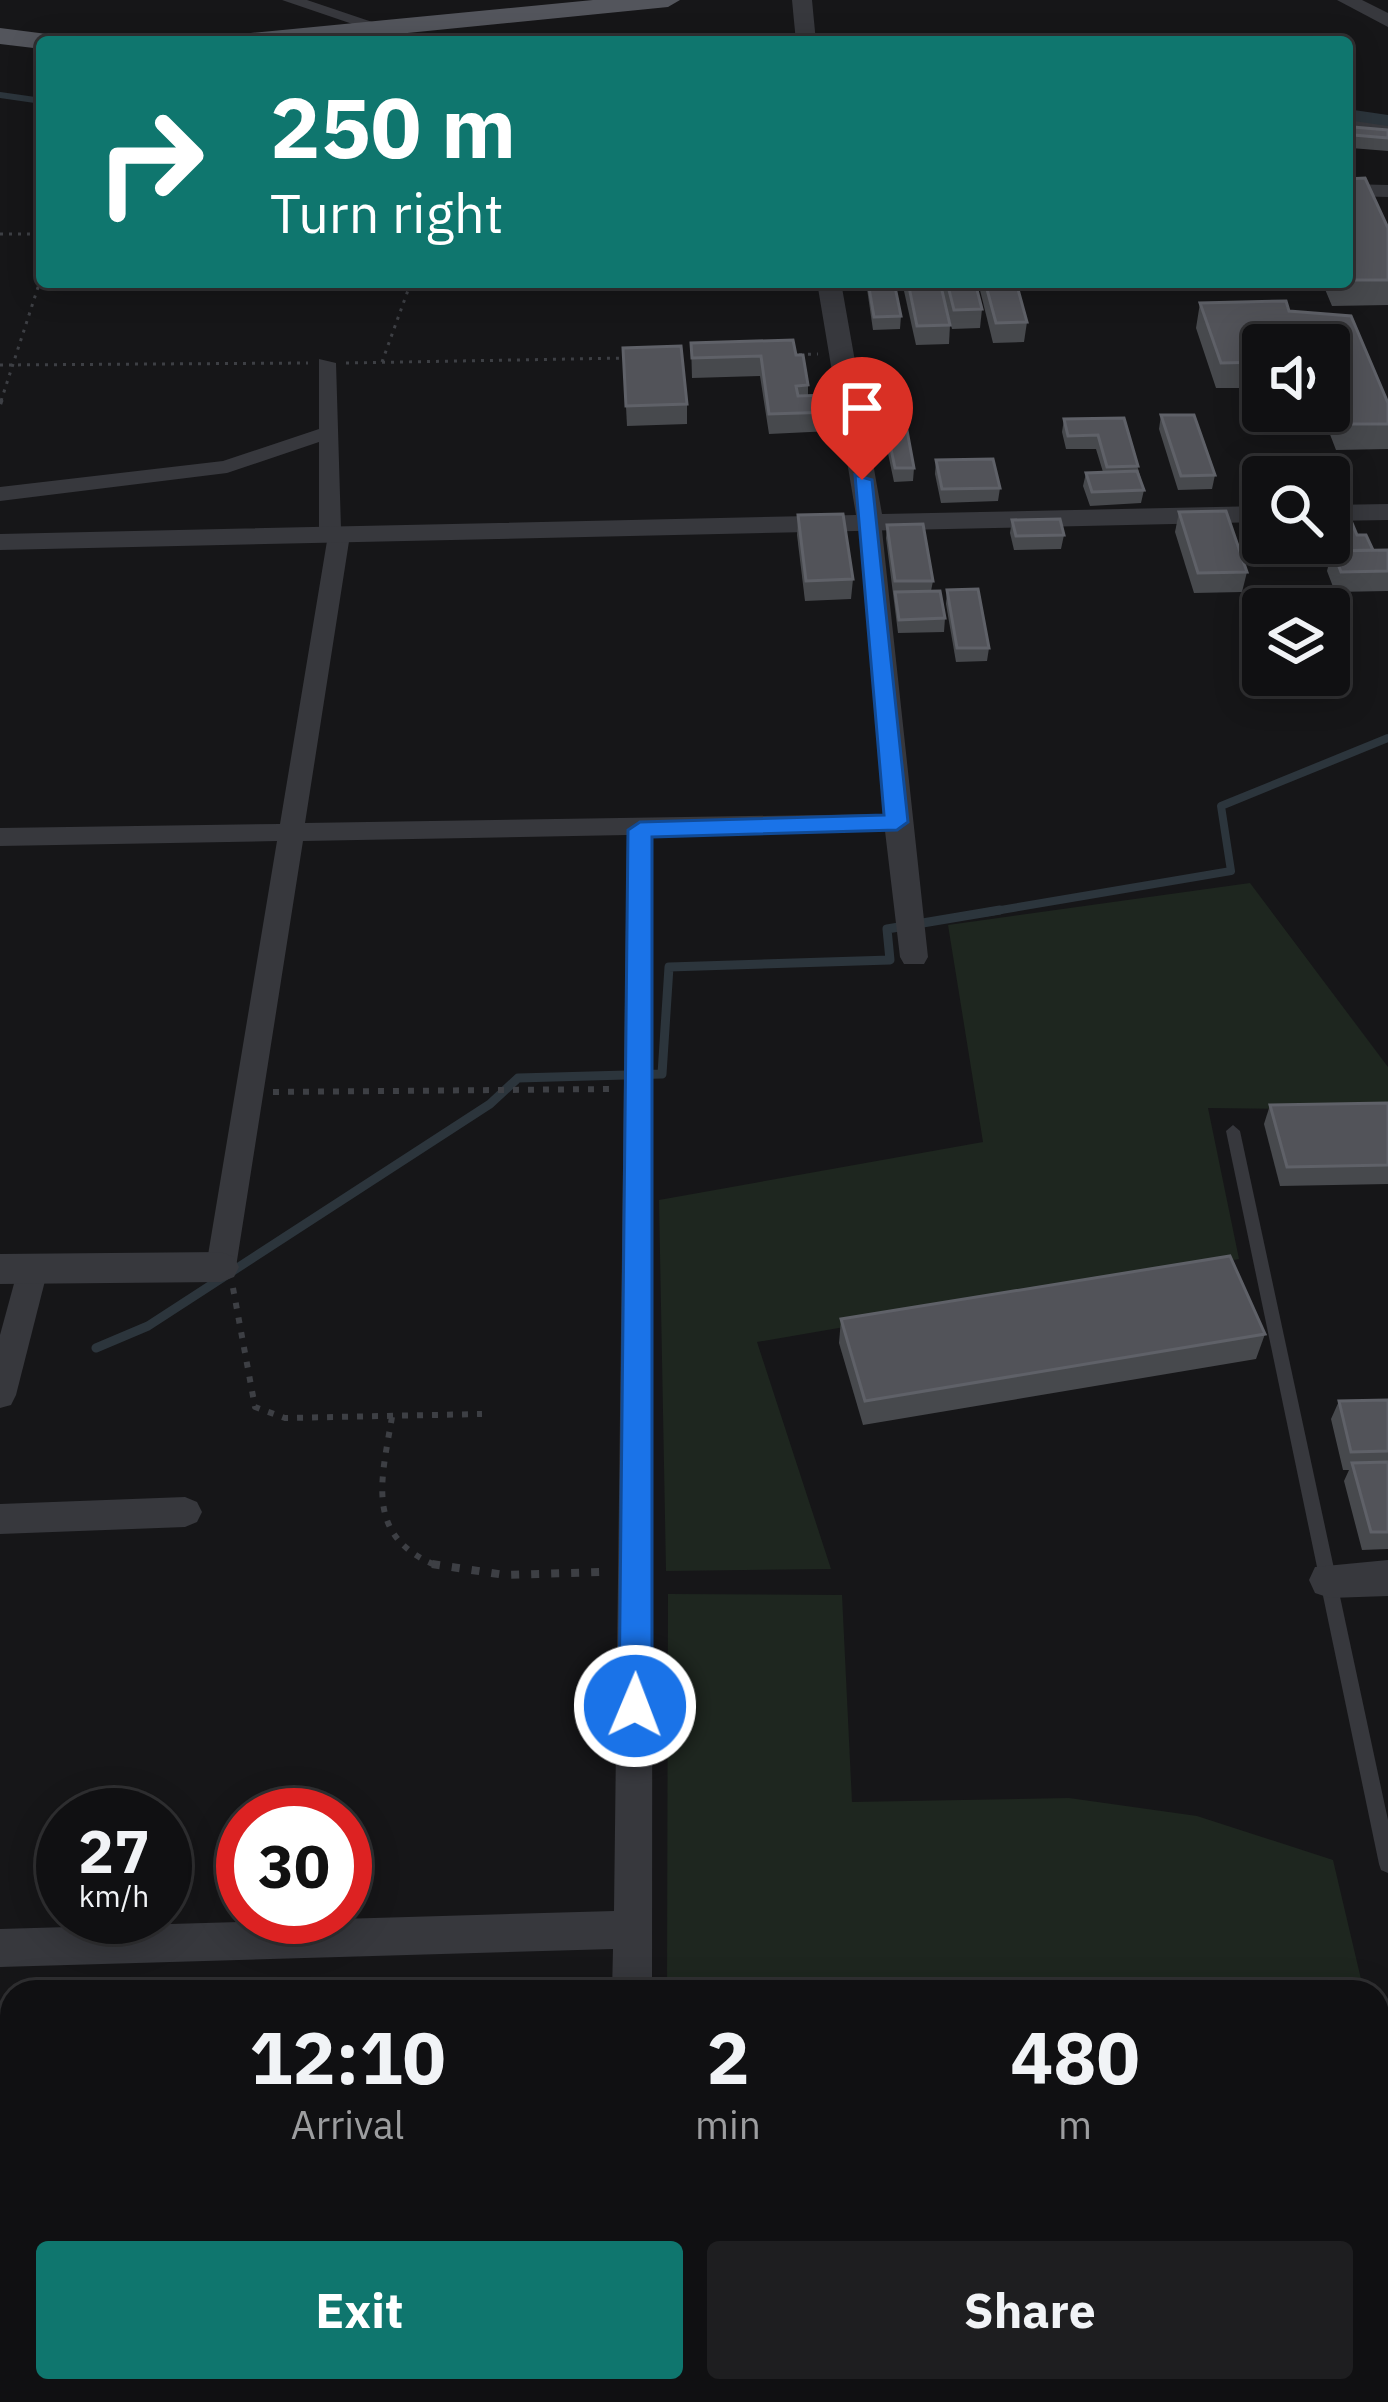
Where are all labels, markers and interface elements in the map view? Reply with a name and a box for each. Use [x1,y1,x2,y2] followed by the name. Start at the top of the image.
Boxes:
[270,72,516,181] text: 250 m
[72,84,228,240] icon: right
[270,178,504,248] text: Turn right
[1242,324,1350,696] map controls
[1242,324,1350,432] button: sound
[811,357,913,480] pin
[829,375,895,441] icon: arrive
[1242,456,1350,564] button: search
[1242,588,1350,696] button: layers
[572,1643,698,1769] position arrow
[216,1788,372,1944] speed limit sign: 30
[78,1811,150,1890] text: 27
[79,1876,149,1915] text: km/h
[249,2010,446,2104] text: 12:10
[706,2010,750,2104] text: 2
[1010,2010,1140,2104] text: 480
[291,2099,404,2150] text: Arrival
[695,2099,761,2150] text: min
[1058,2099,1092,2150] text: m
[36,2241,683,2379] button: Exit
[707,2241,1353,2379] button: Share

